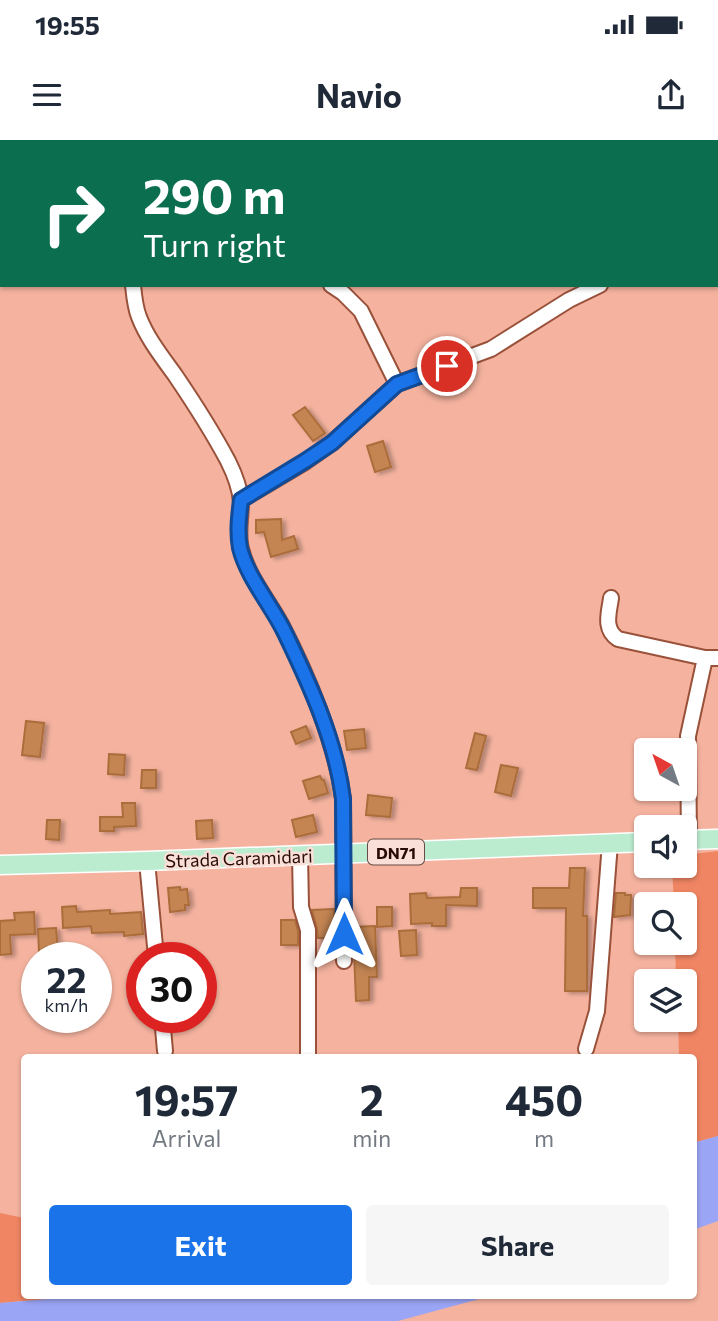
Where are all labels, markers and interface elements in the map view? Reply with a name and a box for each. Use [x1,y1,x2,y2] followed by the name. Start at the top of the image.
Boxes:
[35,9,100,40] text: 19:55
[316,75,402,115] text: Navio
[28,76,66,114] icon: menu
[652,76,690,114] icon: share
[143,164,285,224] text: 290 m
[28,168,119,259] icon: right
[143,224,286,264] text: Turn right
[417,336,477,396] pin
[428,347,466,385] icon: arrive
[634,738,696,802] north arrow
[634,738,697,1032] map controls
[634,815,697,878] button: sound
[368,839,424,864] road number: DN71
[165,844,313,872] street label: Strada Caramidari
[634,892,697,955] button: search
[307,897,381,971] position arrow
[126,942,217,1033] speed limit sign: 30
[47,957,86,1000] text: 22
[634,969,697,1032] button: layers
[45,994,88,1016] text: km/h
[135,1073,238,1125] text: 19:57
[360,1073,384,1125] text: 2
[505,1073,583,1125] text: 450
[152,1124,221,1152] text: Arrival
[352,1124,391,1152] text: min
[534,1124,554,1152] text: m
[49,1205,352,1285] button: Exit
[366,1205,669,1285] button: Share

